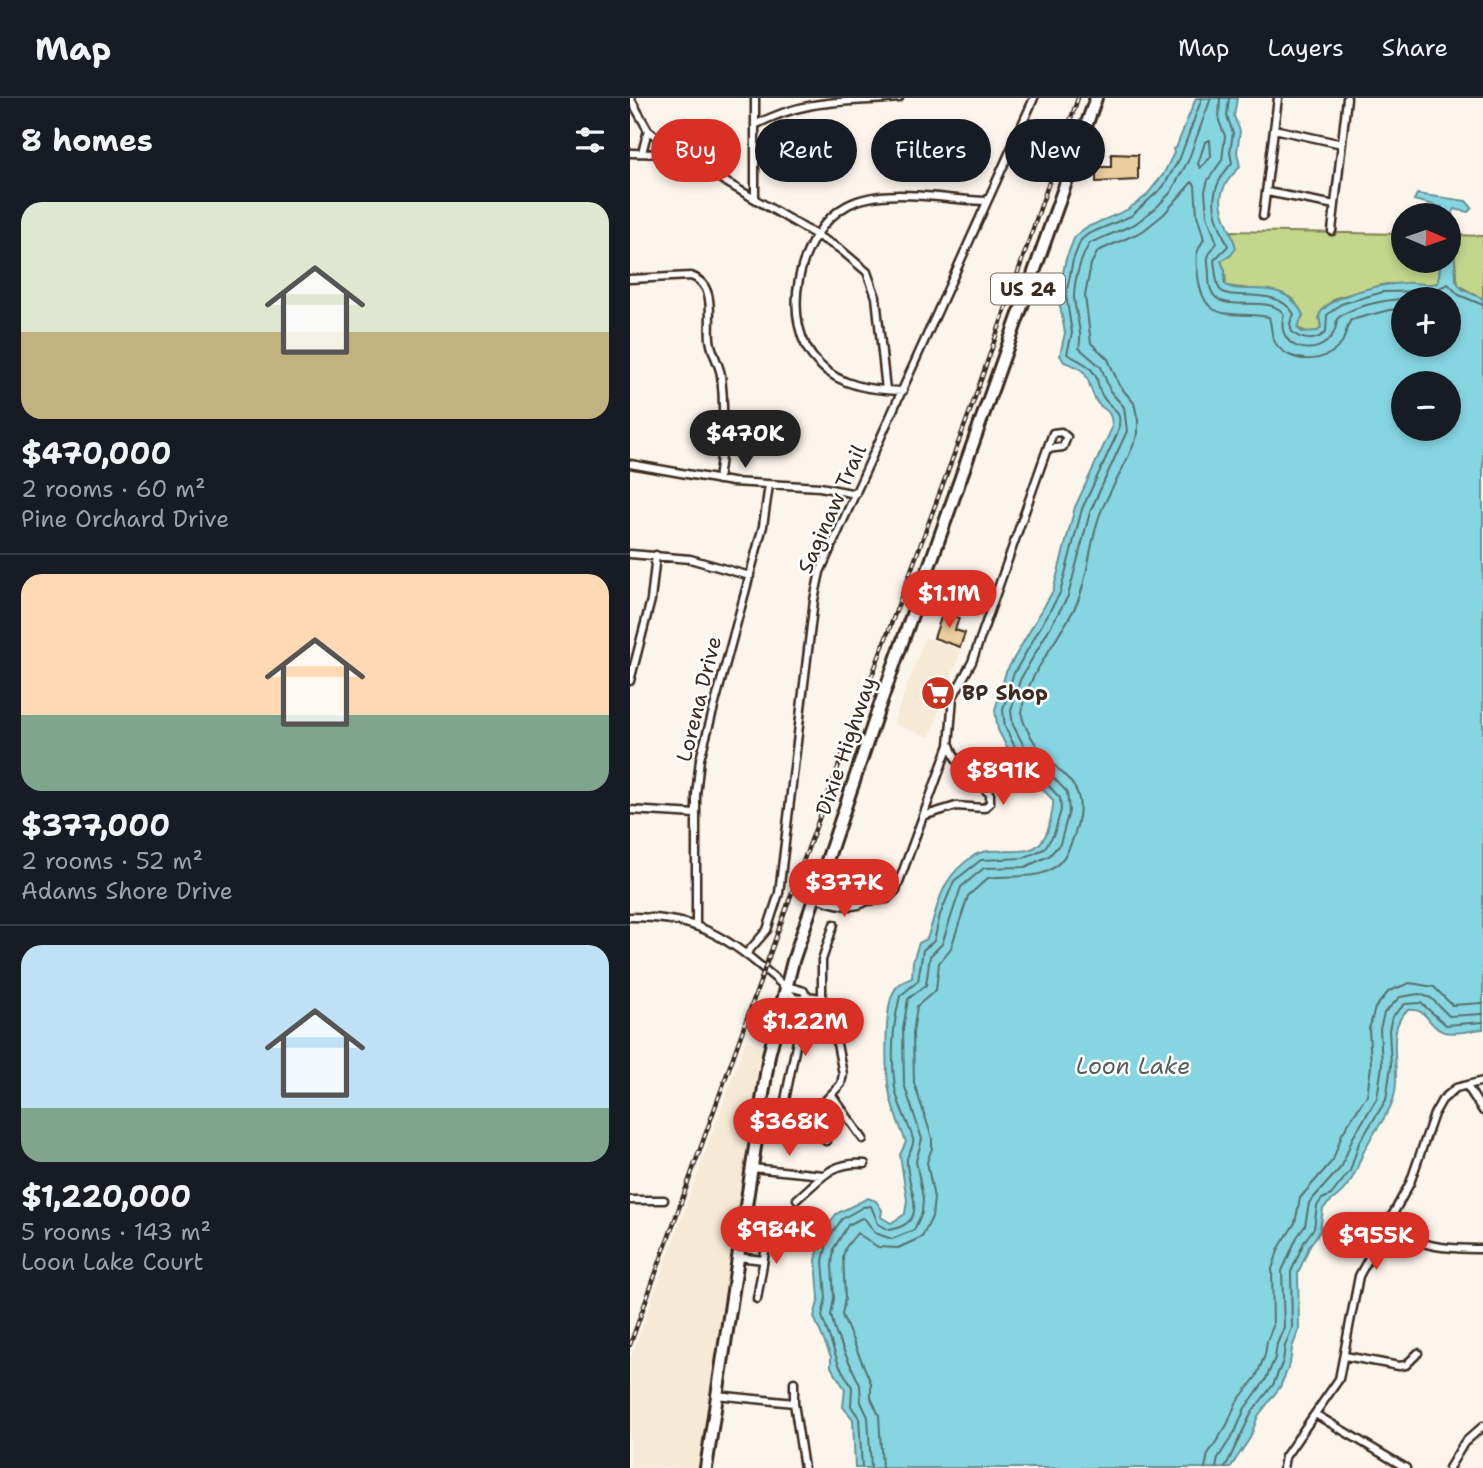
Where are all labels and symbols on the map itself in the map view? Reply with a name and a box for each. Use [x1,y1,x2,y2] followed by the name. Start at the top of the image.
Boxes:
[1391,203,1461,273] north arrow
[991,274,1065,304] road number: US 24
[696,410,794,470] pin: $470K
[791,440,873,578] street label: Saginaw Trail
[900,570,998,630] pin: $1.1M
[670,633,728,765] street label: Lorena Drive
[809,673,883,819] street label: Dixie Highway
[919,674,957,712] supermarket icon: BP Shop
[962,679,1048,707] place label: BP Shop
[954,748,1052,807] pin: $891K
[795,860,893,919] pin: $377K
[748,998,862,1058] pin: $1.22M
[1076,1051,1190,1081] water label: Loon Lake
[740,1098,838,1158] pin: $368K
[727,1206,825,1266] pin: $984K
[1327,1212,1425,1272] pin: $955K

